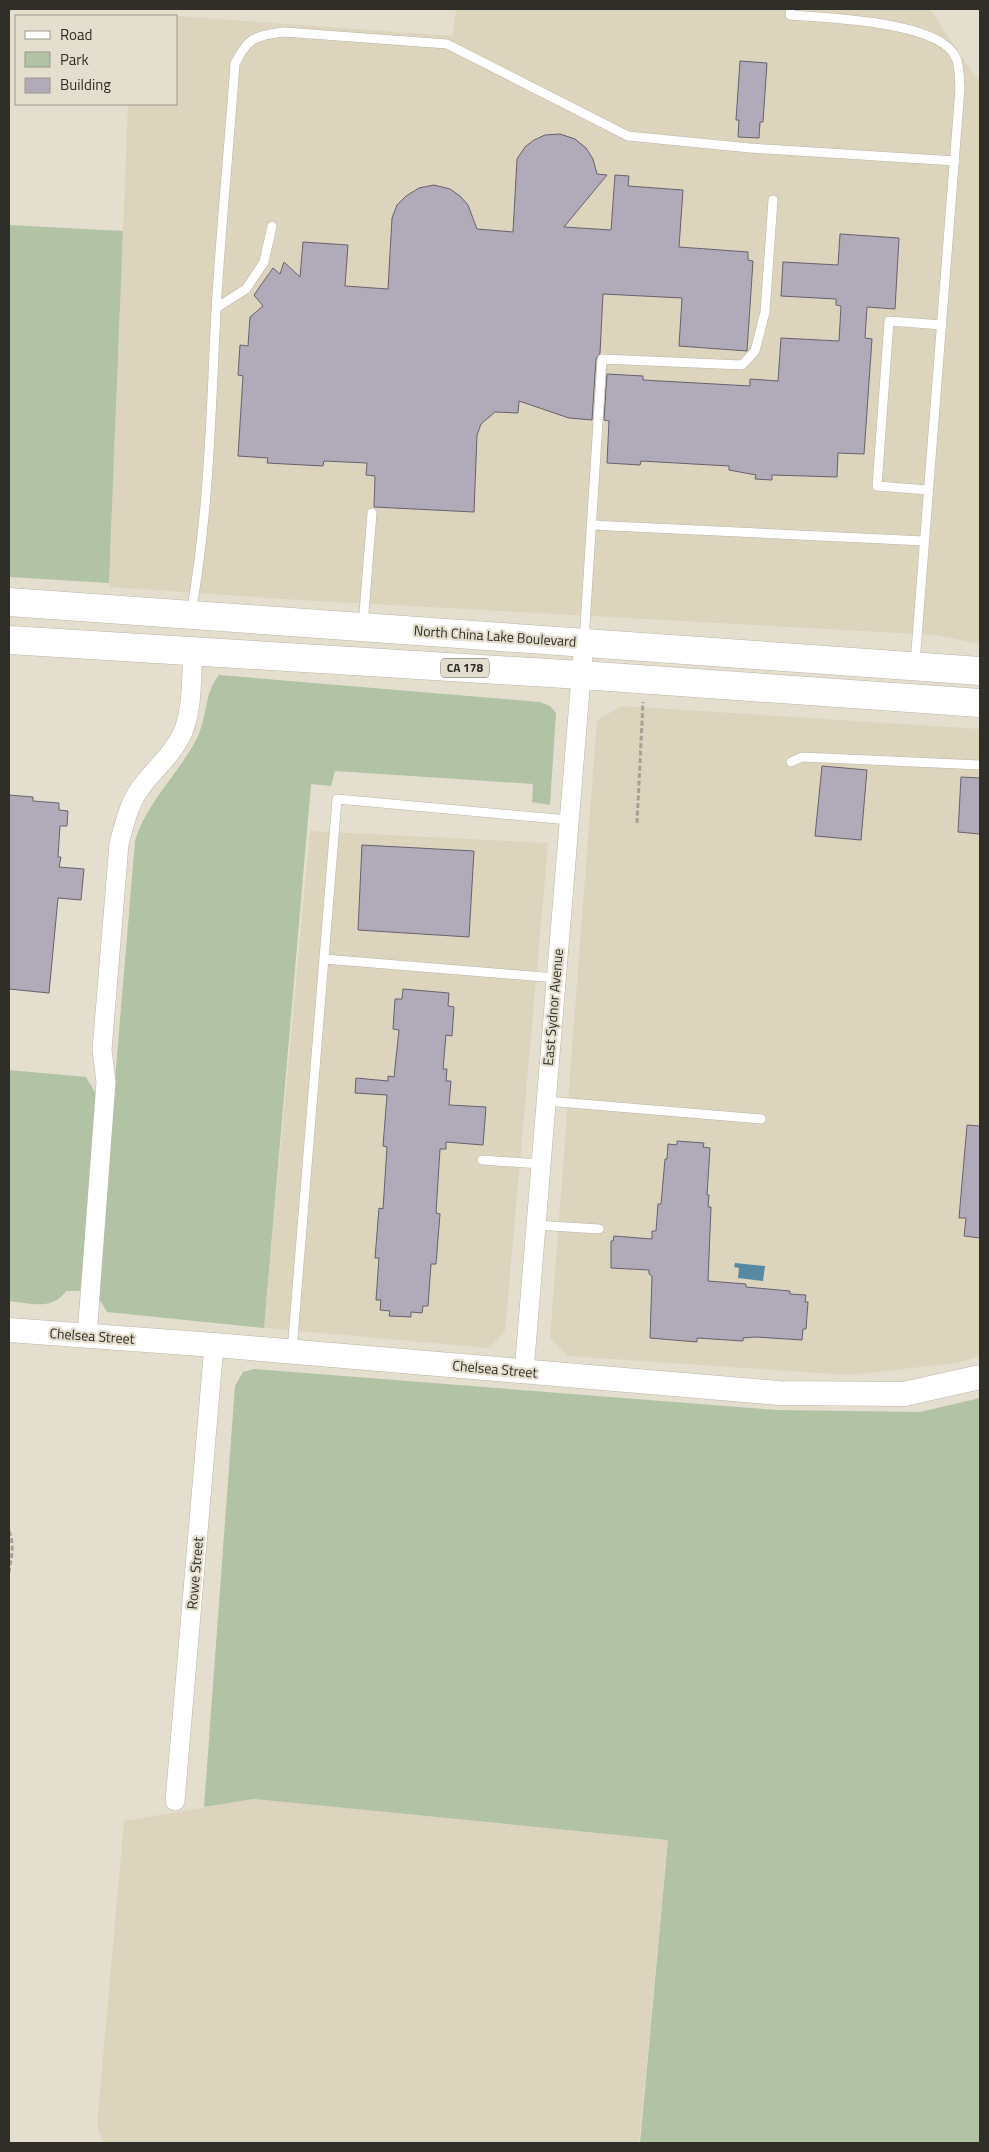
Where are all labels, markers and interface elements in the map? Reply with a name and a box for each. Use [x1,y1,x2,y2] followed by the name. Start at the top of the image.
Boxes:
[15,15,178,105] legend
[60,23,92,46] text: Road
[60,48,89,71] text: Park
[60,73,111,96] text: Building
[413,619,577,652] street label: North China Lake Boulevard
[441,658,489,678] road number: CA 178
[537,948,568,1066] street label: East Sydnor Avenue
[49,1322,135,1349] street label: Chelsea Street
[452,1354,538,1383] street label: Chelsea Street
[181,1536,208,1610] street label: Rowe Street

